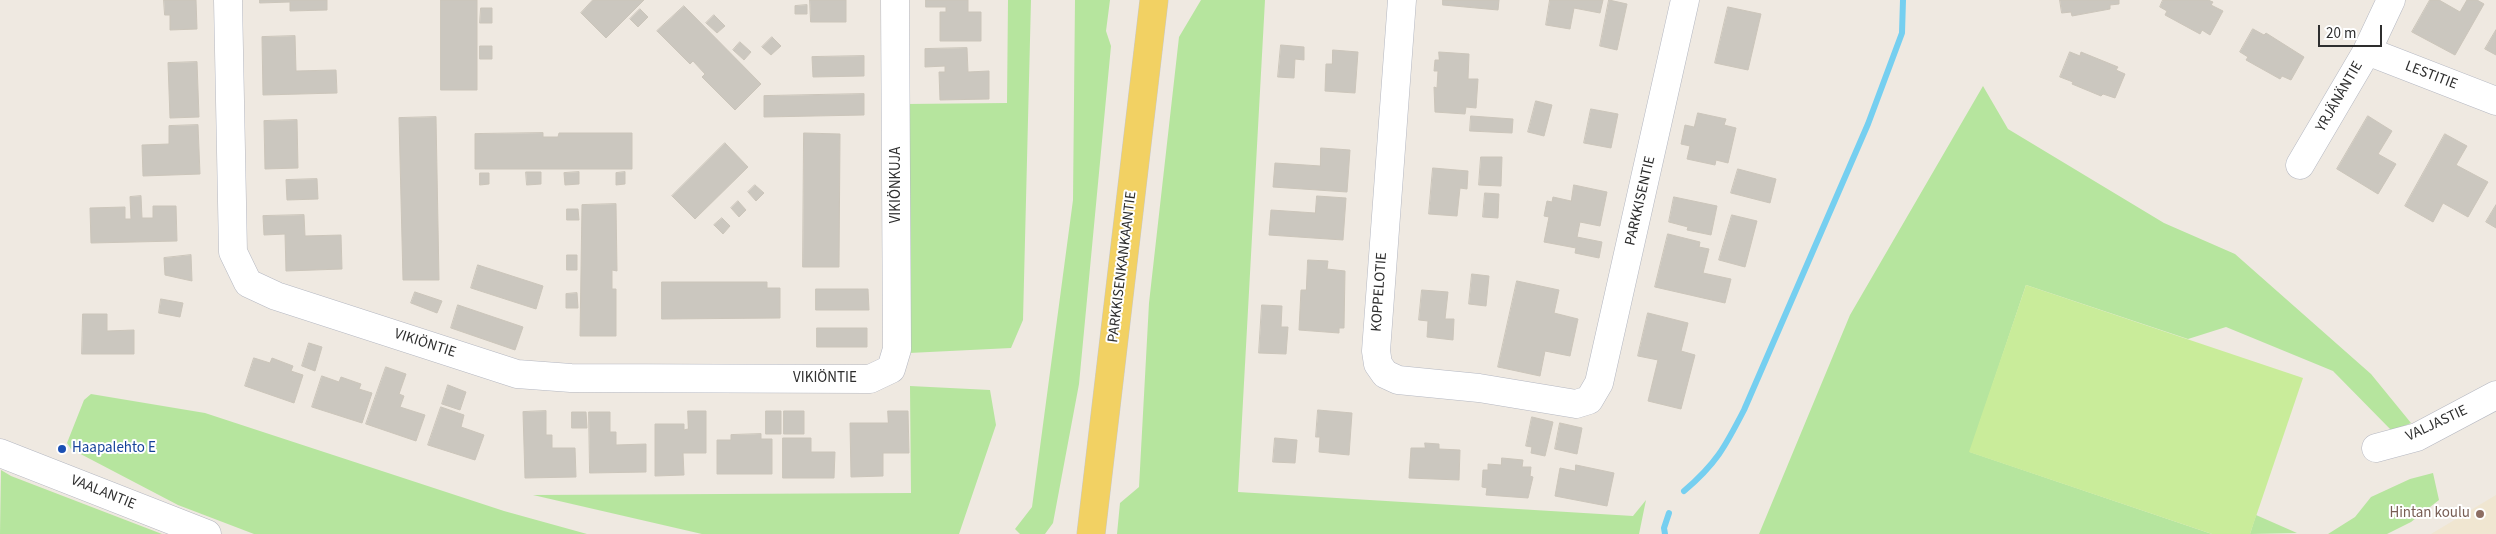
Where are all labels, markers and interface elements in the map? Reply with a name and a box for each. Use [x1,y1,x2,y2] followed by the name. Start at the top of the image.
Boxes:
[2321,15,2385,47] scale bar
[2326,23,2356,44] text: 20 m
[2402,58,2460,94] street label: LESTITIE
[2313,59,2367,135] street label: YRJÄNÄNTIE
[888,147,906,223] street label: VIKIÖNKUJA
[1622,154,1660,248] street label: PARKKISENTIE
[1105,190,1141,344] street label: PARKKISENKANKAANTIE
[1368,252,1392,332] street label: KOPPELOTIE
[392,326,458,362] street label: VIKIÖNTIE
[793,370,857,388] street label: VIKIÖNTIE
[2403,402,2471,446] street label: VALJASTIE
[72,440,156,458] place label: Haapalehto E
[56,443,68,455] marker: Haapalehto E
[68,472,138,514] street label: VAALANTIE
[2389,505,2470,523] place label: Hintan koulu
[2474,508,2486,520] marker: Hintan koulu

